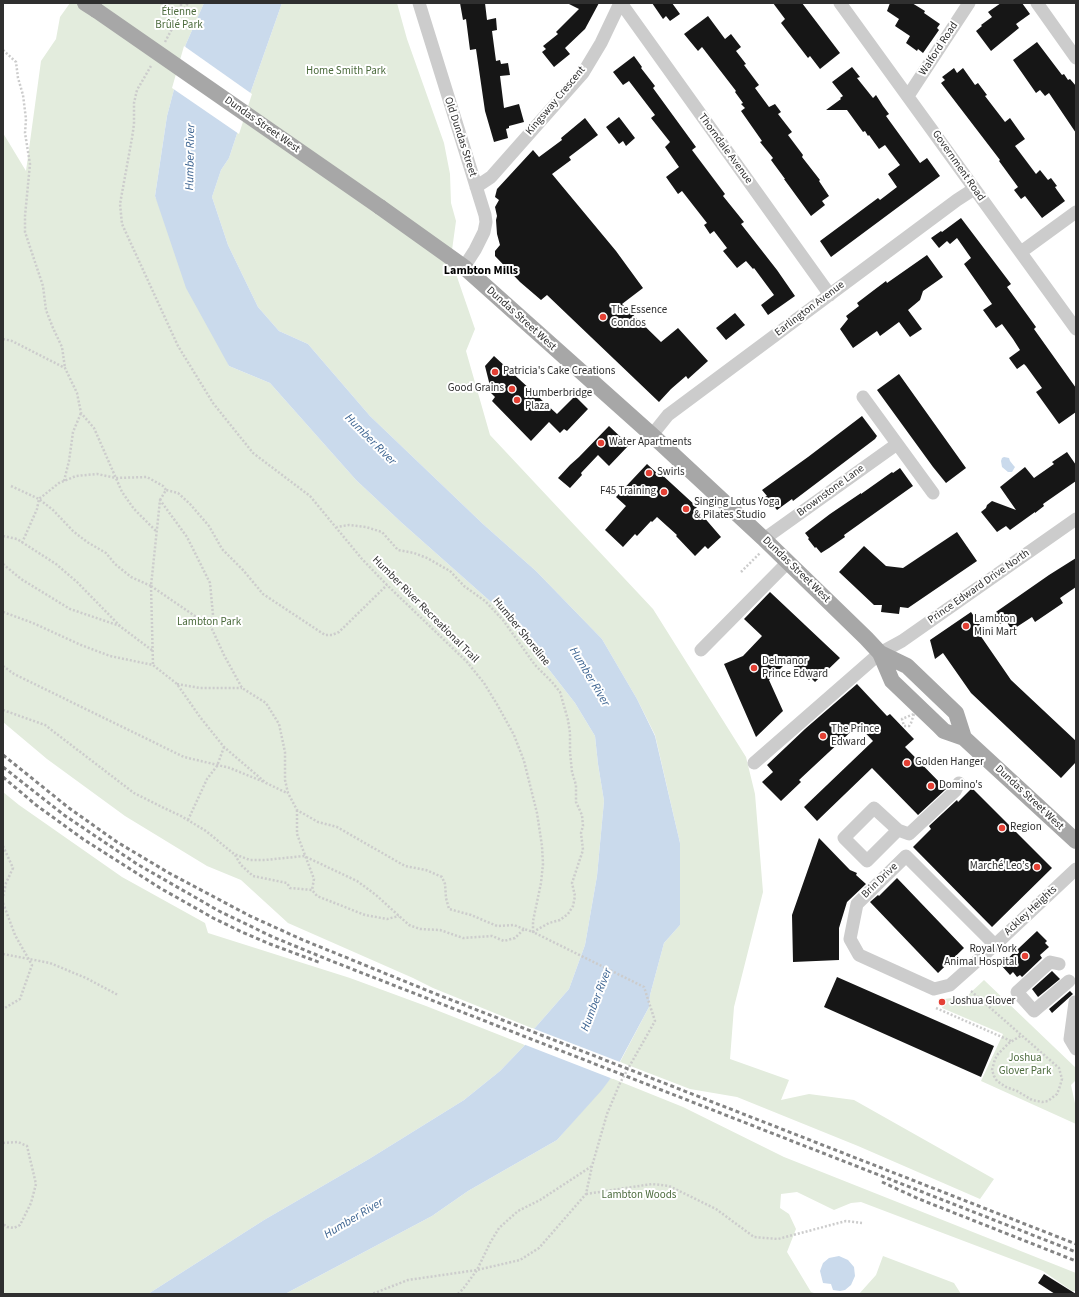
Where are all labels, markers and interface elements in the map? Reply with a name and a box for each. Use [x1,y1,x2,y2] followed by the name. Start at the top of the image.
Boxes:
[155,6,203,32] park label: Étienne Brûlé Park
[917,20,961,78] street label: Walford Road
[523,64,589,138] street label: Kingsway Crescent
[306,65,386,79] park label: Home Smith Park
[222,94,302,156] street label: Dundas Street West
[441,95,479,179] street label: Old Dundas Street
[695,111,755,187] street label: Thorndale Avenue
[183,124,199,190] water label: Humber River
[929,128,987,204] street label: Government Road
[444,264,518,278] district label: Lambton Mills
[773,278,847,340] street label: Earlington Avenue
[483,284,559,354] street label: Dundas Street West
[611,304,667,330] place label: The Essence Condos
[598,312,608,322] marker: The Essence Condos
[503,365,615,379] place label: Patricia's Cake Creations
[490,367,500,377] marker: Patricia's Cake Creations
[448,382,504,396] place label: Good Grains
[507,384,517,394] marker: Good Grains
[525,387,592,413] place label: Humberbridge Plaza
[512,395,522,405] marker: Humberbridge Plaza
[341,411,399,469] water label: Humber River
[609,436,692,450] place label: Water Apartments
[596,438,606,448] marker: Water Apartments
[795,462,867,520] street label: Brownstone Lane
[657,466,685,480] place label: Swirls
[644,468,654,478] marker: Swirls
[600,485,656,499] place label: F45 Training
[659,487,669,497] marker: F45 Training
[694,496,780,522] place label: Singing Lotus Yoga & Pilates Studio
[681,504,691,514] marker: Singing Lotus Yoga & Pilates Studio
[759,534,833,606] street label: Dundas Street West
[926,547,1032,627] street label: Prince Edward Drive North
[369,554,481,666] street label: Humber River Recreational Trail
[490,595,552,669] street label: Humber Shoreline
[974,613,1017,639] place label: Lambton Mini Mart
[177,616,241,630] park label: Lambton Park
[961,621,971,631] marker: Lambton Mini Mart
[566,645,612,709] water label: Humber River
[762,655,828,681] place label: Delmanor Prince Edward
[749,663,759,673] marker: Delmanor Prince Edward
[831,723,880,749] place label: The Prince Edward
[818,731,828,741] marker: The Prince Edward
[915,756,984,770] place label: Golden Hanger
[902,758,912,768] marker: Golden Hanger
[992,763,1066,833] street label: Dundas Street West
[939,779,982,793] place label: Domino's
[926,781,936,791] marker: Domino's
[1010,821,1042,835] place label: Region
[997,823,1007,833] marker: Region
[970,860,1029,874] place label: Marché Leo’s
[859,861,901,901] street label: Brin Drive
[1032,862,1042,872] marker: Marché Leo’s
[1002,883,1060,939] street label: Ackley Heights
[944,943,1017,969] place label: Royal York Animal Hospital
[1020,951,1030,961] marker: Royal York Animal Hospital
[578,966,616,1034] water label: Humber River
[950,995,1015,1009] place label: Joshua Glover
[937,997,947,1007] marker: Joshua Glover
[999,1052,1051,1078] park label: Joshua Glover Park
[602,1189,676,1203] park label: Lambton Woods
[322,1196,386,1242] water label: Humber River

